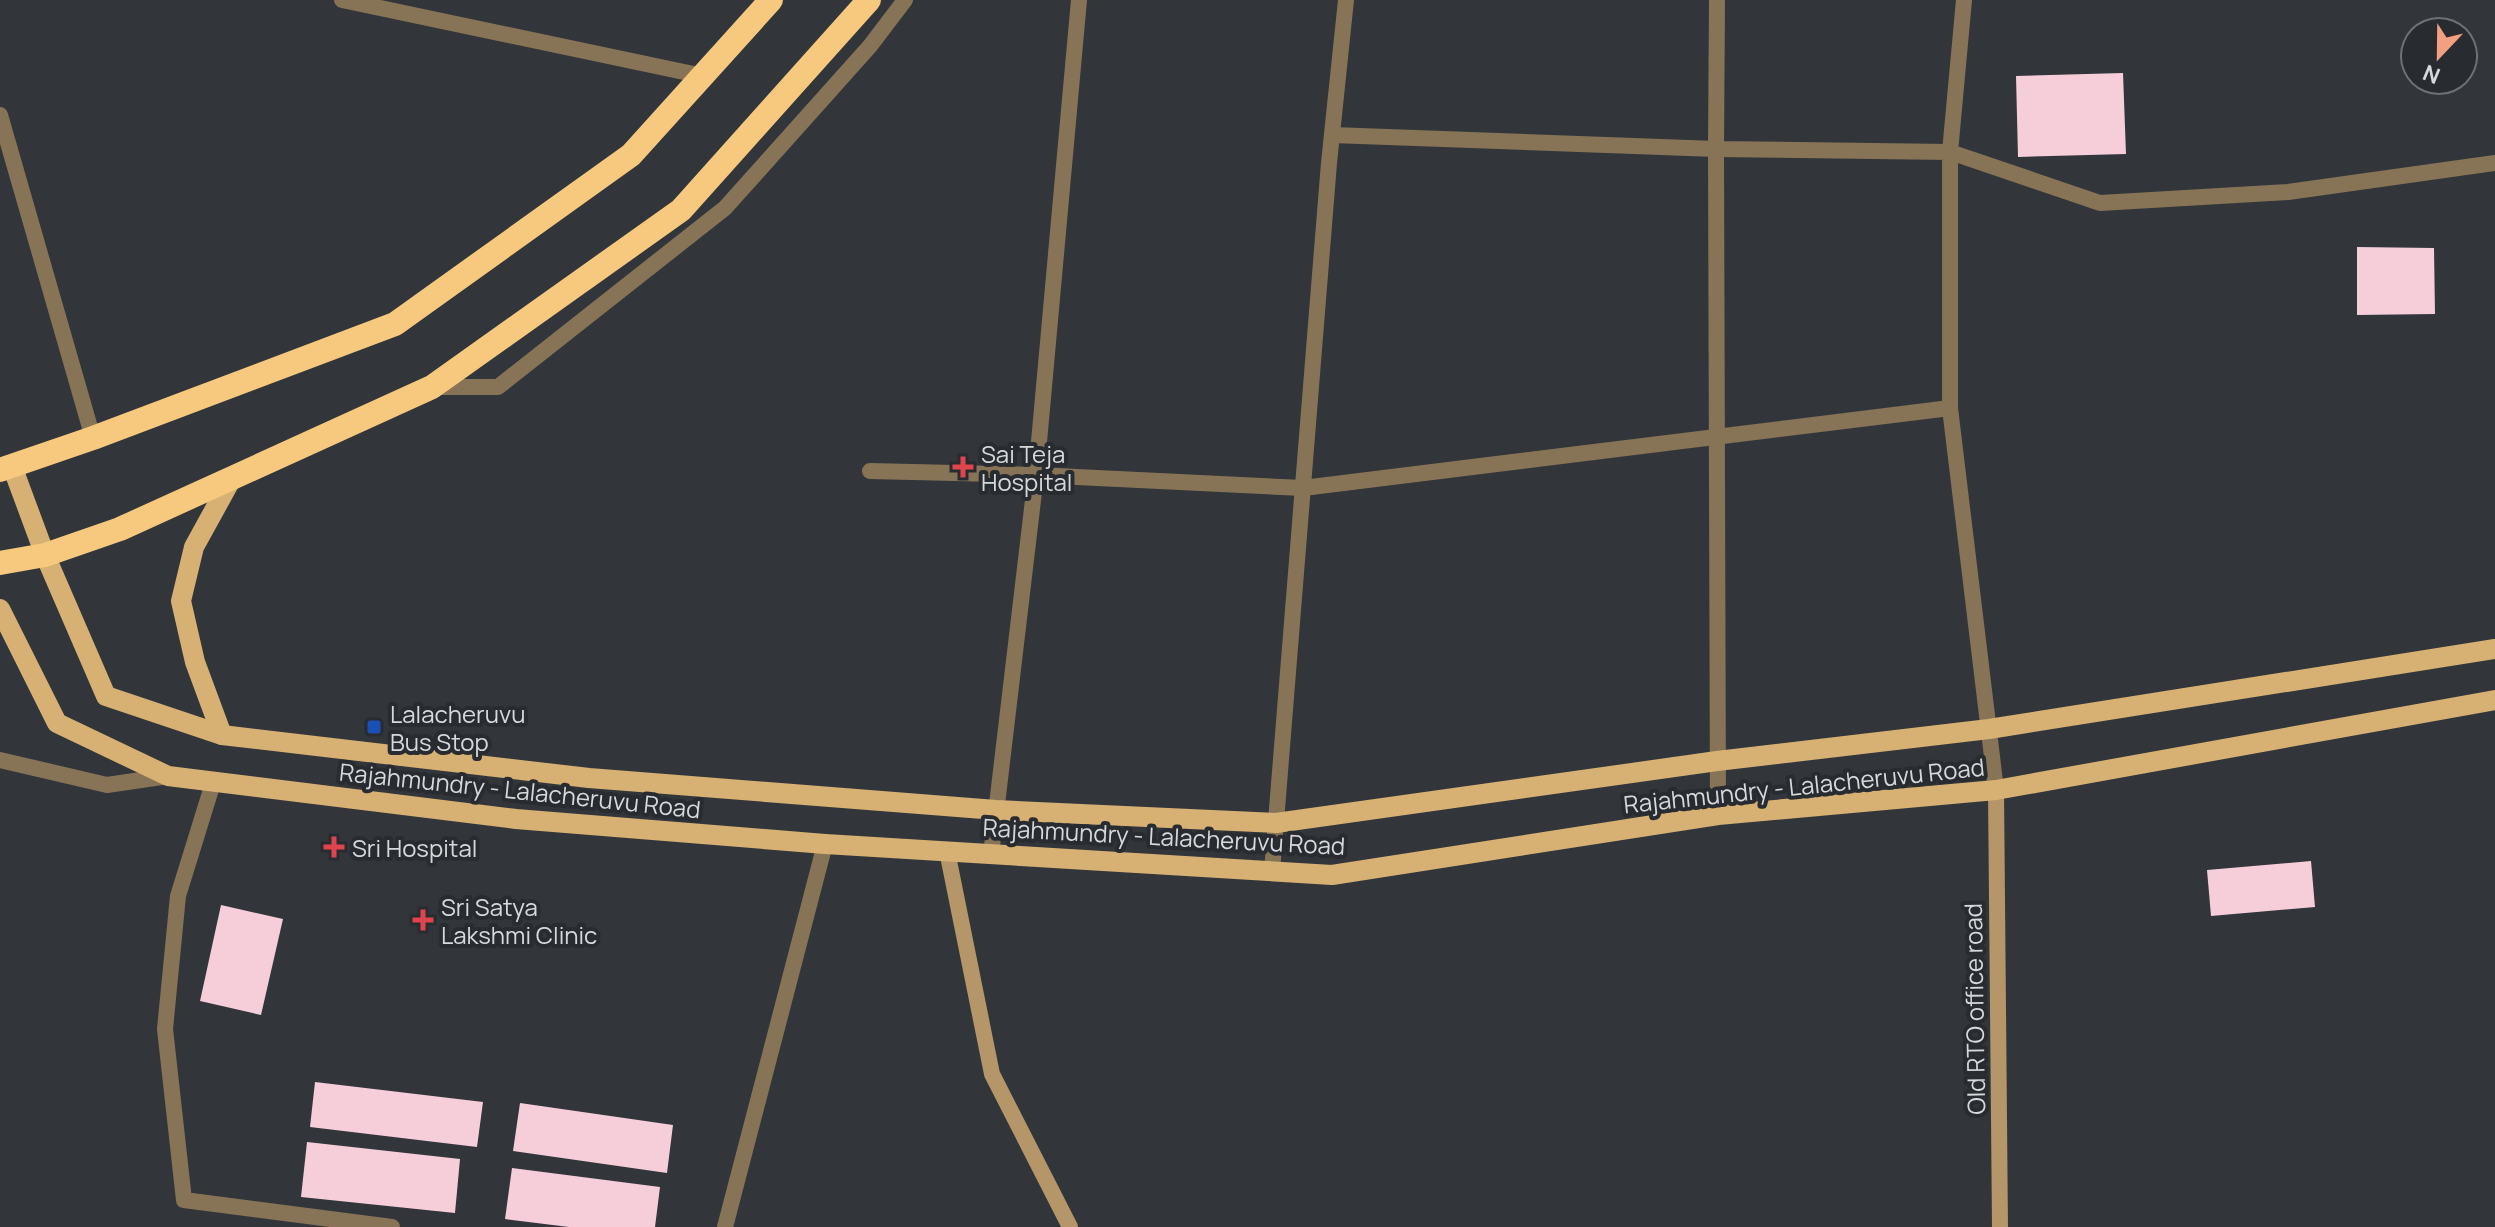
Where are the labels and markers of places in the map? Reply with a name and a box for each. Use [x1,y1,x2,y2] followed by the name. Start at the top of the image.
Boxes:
[981,437,1072,498] place label: Sai Teja Hospital
[952,456,974,478] marker: Sai Teja Hospital
[390,697,525,758] place label: Lalacheruvu Bus Stop
[365,718,383,736] marker: Lalacheruvu Bus Stop
[352,831,477,864] place label: Sri Hospital
[323,836,345,858] marker: Sri Hospital
[441,890,597,951] place label: Sri Satya Lakshmi Clinic
[412,909,434,931] marker: Sri Satya Lakshmi Clinic

